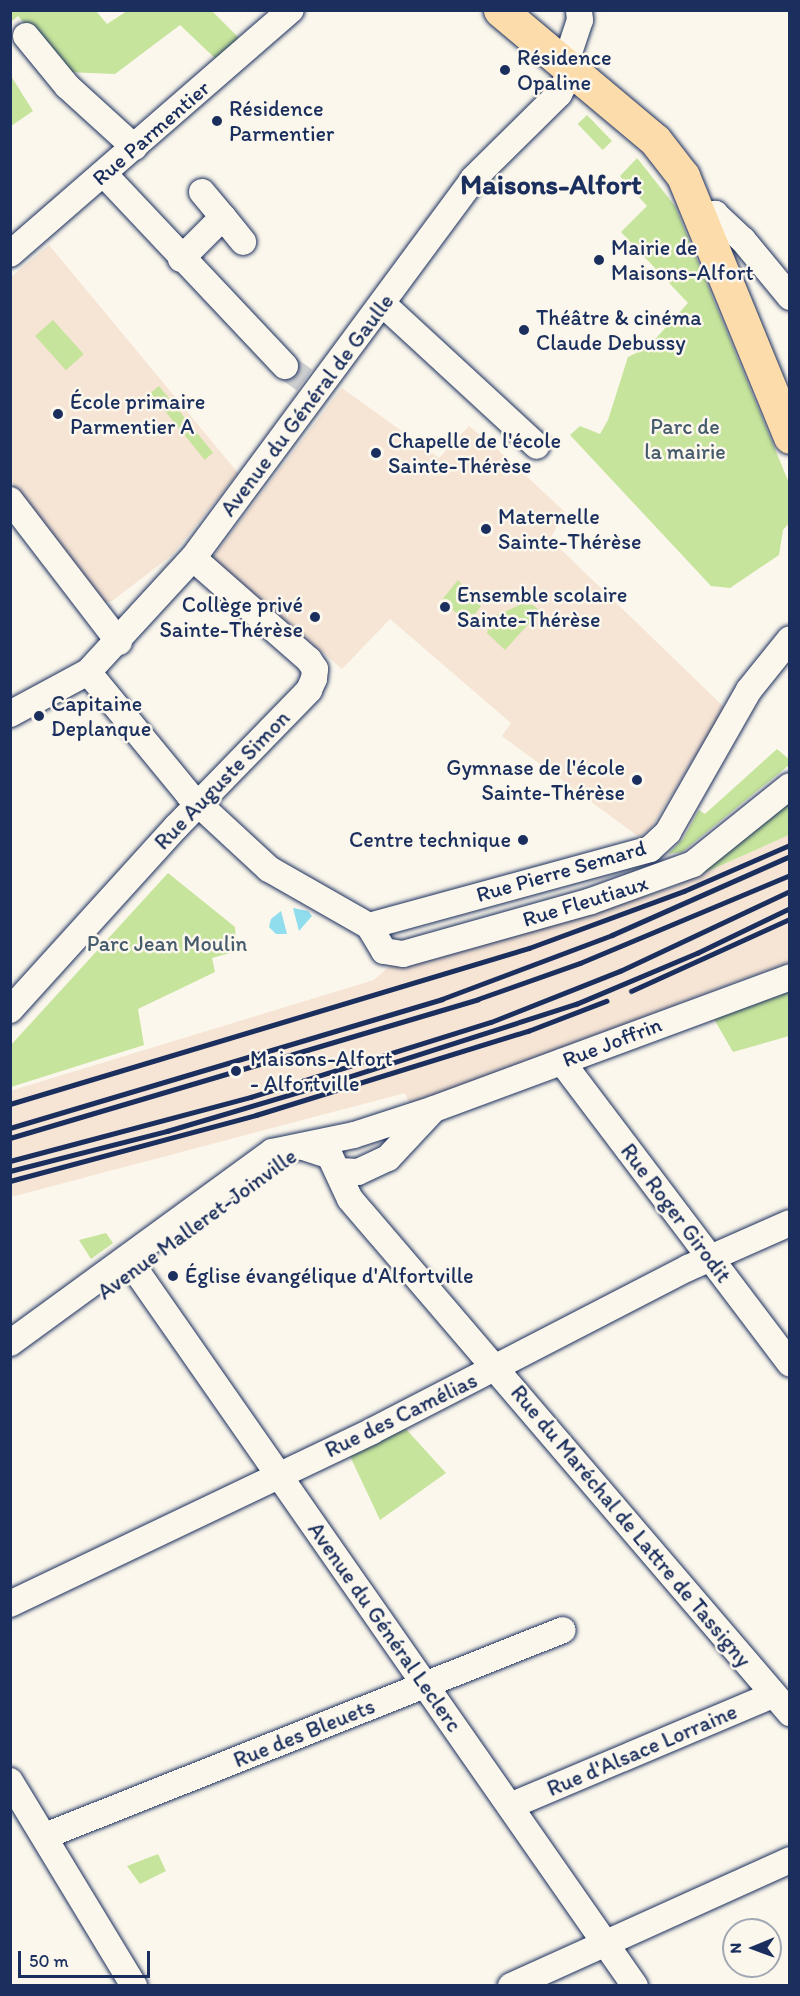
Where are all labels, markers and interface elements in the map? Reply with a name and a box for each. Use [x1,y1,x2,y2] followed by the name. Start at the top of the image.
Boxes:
[517,44,612,96] place label: Résidence Opaline
[498,63,512,77] marker: Résidence Opaline
[87,75,215,191] street label: Rue Parmentier
[229,95,334,146] place label: Résidence Parmentier
[210,114,224,128] marker: Résidence Parmentier
[460,167,642,201] district label: Maisons-Alfort
[611,234,754,286] place label: Mairie de Maisons-Alfort
[592,253,606,267] marker: Mairie de Maisons-Alfort
[215,289,399,521] street label: Avenue du Général de Gaulle
[536,304,701,356] place label: Théâtre & cinéma Claude Debussy
[517,323,531,337] marker: Théâtre & cinéma Claude Debussy
[70,388,205,440] place label: École primaire Parmentier A
[51,407,65,421] marker: École primaire Parmentier A
[644,413,726,464] park label: Parc de la mairie
[388,427,561,478] place label: Chapelle de l'école Sainte-Thérèse
[369,446,383,460] marker: Chapelle de l'école Sainte-Thérèse
[498,503,642,554] place label: Maternelle Sainte-Thérèse
[479,522,493,536] marker: Maternelle Sainte-Thérèse
[457,581,626,632] place label: Ensemble scolaire Sainte-Thérèse
[159,591,303,642] place label: Collège privé Sainte-Thérèse
[438,600,452,614] marker: Ensemble scolaire Sainte-Thérèse
[308,610,322,624] marker: Collège privé Sainte-Thérèse
[51,690,151,742] place label: Capitaine Deplanque
[149,705,295,855] street label: Rue Auguste Simon
[32,709,46,723] marker: Capitaine Deplanque
[446,754,625,806] place label: Gymnase de l'école Sainte-Thérèse
[630,773,644,787] marker: Gymnase de l'école Sainte-Thérèse
[349,827,511,853] place label: Centre technique
[516,833,530,847] marker: Centre technique
[473,834,649,908] street label: Rue Pierre Semard
[519,870,651,932] street label: Rue Fleutiaux
[87,931,247,957] park label: Parc Jean Moulin
[558,1011,666,1073] street label: Rue Joffrin
[250,1045,393,1096] place label: Maisons-Alfort - Alfortville
[227,1062,245,1080] marker: Maisons-Alfort - Alfortville
[615,1139,737,1287] street label: Rue Roger Girodit
[92,1143,302,1305] street label: Avenue Malleret-Joinville
[185,1263,474,1289] place label: Église évangélique d'Alfortville
[166,1269,180,1283] marker: Église évangélique d'Alfortville
[321,1367,481,1463] street label: Rue des Camélias
[505,1380,757,1672] street label: Rue du Maréchal de Lattre de Tassigny
[302,1517,468,1737] street label: Avenue du Général Leclerc
[230,1693,378,1773] street label: Rue des Bleuets
[543,1698,741,1802] street label: Rue d'Alsace Lorraine
[722,1918,782,1978] north arrow
[21,1939,153,1977] scale bar
[726,1943,745,1954] text: N
[29,1950,69,1972] text: 50 m

